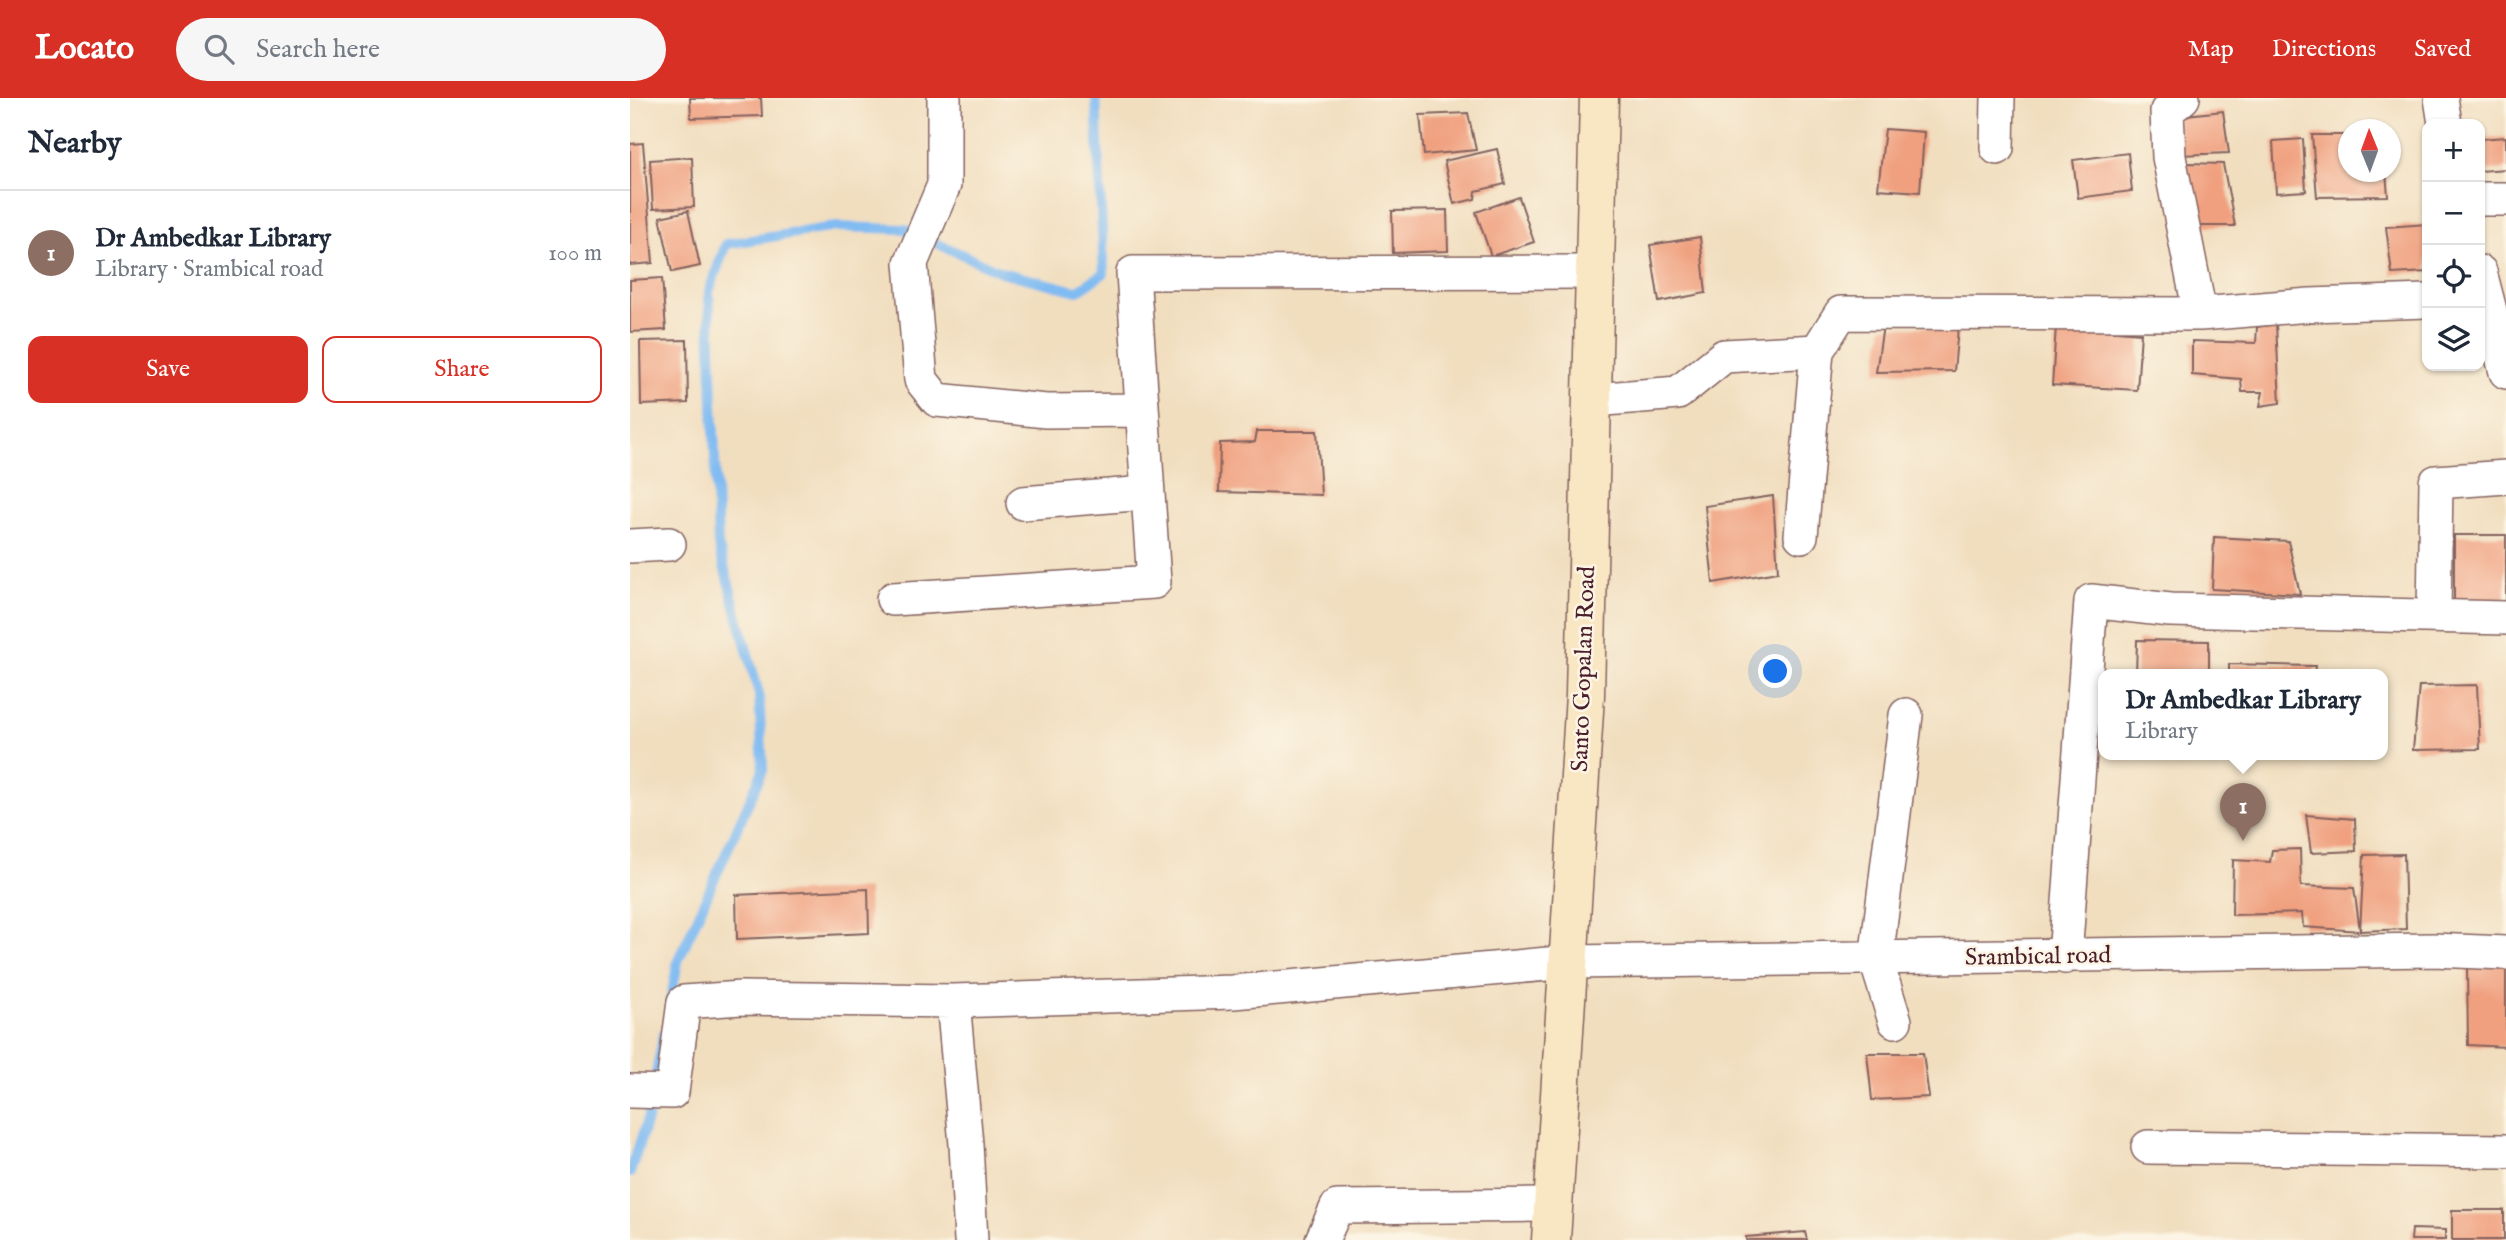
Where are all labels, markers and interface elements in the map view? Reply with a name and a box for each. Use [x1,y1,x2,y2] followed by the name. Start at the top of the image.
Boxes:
[176,18,666,81] search box
[35,28,134,70] text: Locato
[200,30,238,68] icon: search
[256,33,380,66] text: Search here
[2188,34,2234,65] text: Map
[2272,34,2376,65] text: Directions
[2414,34,2471,65] text: Saved
[2338,119,2401,182] north arrow
[2422,119,2485,371] map controls
[2422,119,2485,182] button: +
[28,125,121,163] text: Nearby
[2422,182,2485,245] button: −
[95,222,331,255] text: Dr Ambedkar Library
[47,239,55,268] text: 1
[548,239,602,268] text: 100 m
[2422,245,2485,308] button: locate
[95,255,323,284] text: Library · Srambical road
[2422,308,2485,371] button: layers
[28,336,308,403] button: Save
[322,336,602,403] button: Share
[1565,565,1603,773] street label: Santo Gopalan Road
[1758,654,1792,688] your location
[2098,669,2388,760] popup
[2125,684,2361,717] text: Dr Ambedkar Library
[2125,717,2198,746] text: Library
[2220,783,2266,841] pin: 1
[1965,940,2112,974] street label: Srambical road

